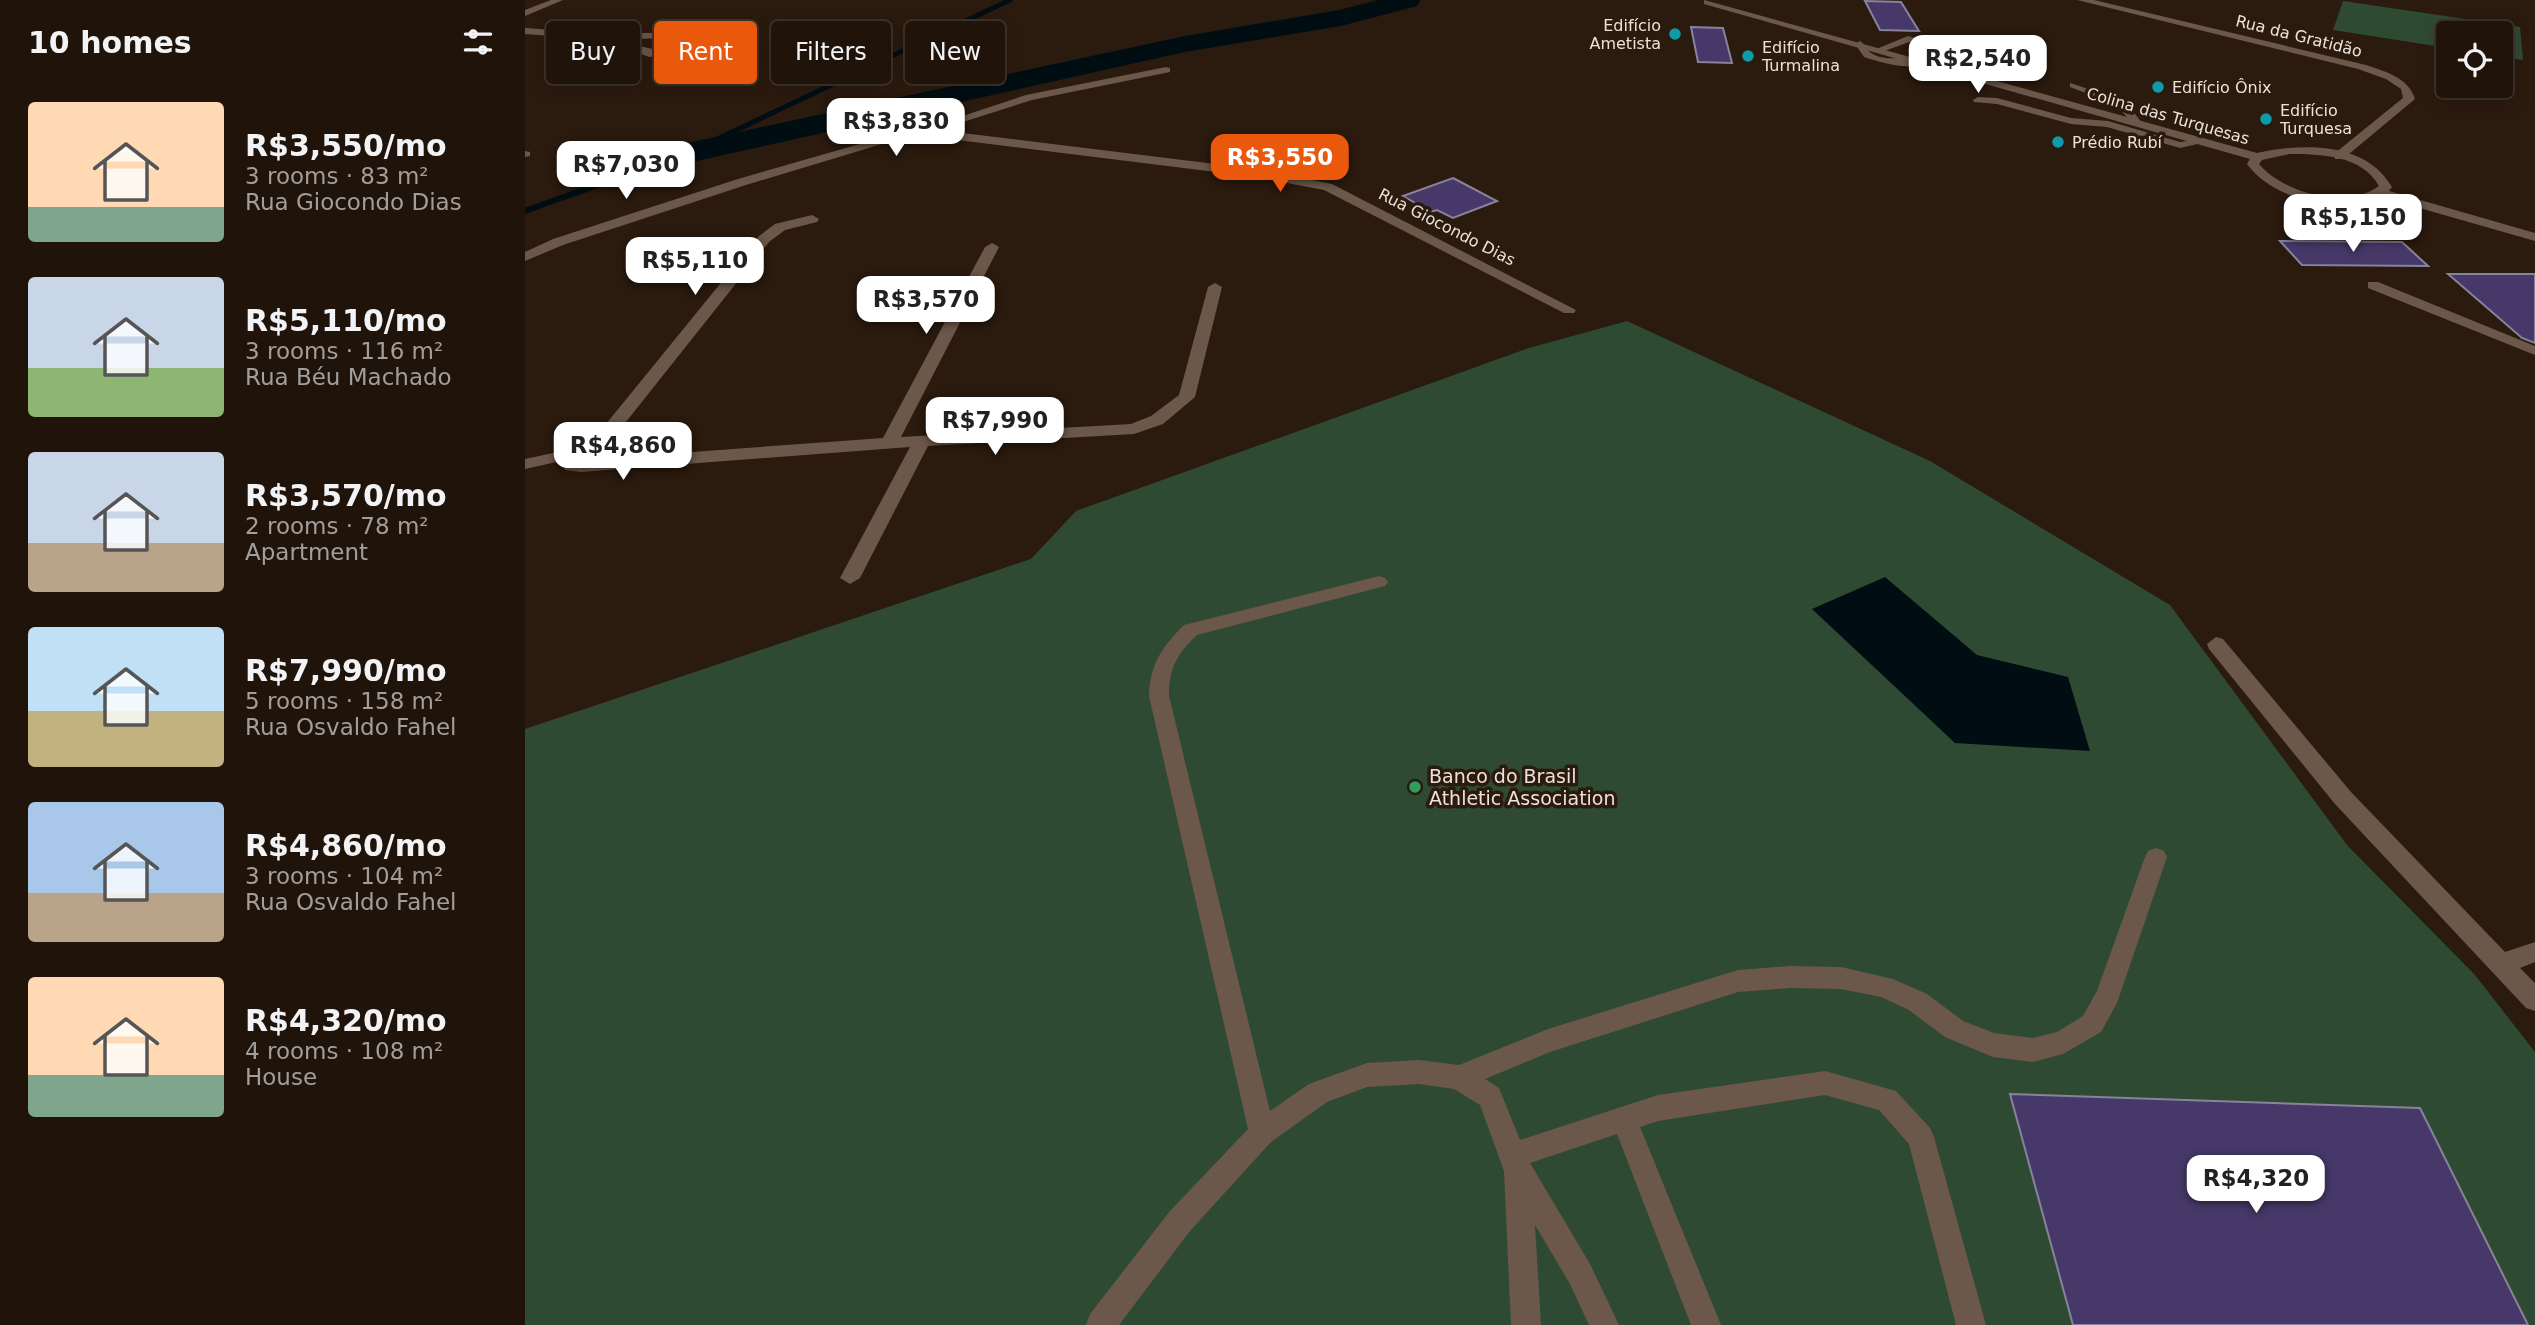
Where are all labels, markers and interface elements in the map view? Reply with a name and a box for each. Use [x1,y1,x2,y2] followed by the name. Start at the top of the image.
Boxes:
[2234,11,2364,61] street label: Rua da Gratidão
[1589,16,1661,53] place label: Edifício Ametista
[546,21,640,84] chip: Buy
[654,21,757,84] chip: Rent
[771,21,891,84] chip: Filters
[905,21,1005,84] chip: New
[2436,21,2513,98] map controls
[2436,21,2513,98] button: locate
[459,23,497,61] icon: filters
[28,25,192,60] text: 10 homes
[1667,26,1683,42] marker: Edifício Ametista
[1913,36,2043,95] pin: R$2,540
[1761,38,1840,75] place label: Edifício Turmalina
[1925,45,2031,71] text: R$2,540
[1740,48,1756,64] marker: Edifício Turmalina
[2172,78,2272,97] place label: Edifício Ônix
[2150,79,2166,95] marker: Edifício Ônix
[2084,84,2252,148] street label: Colina das Turquesas
[831,99,961,158] pin: R$3,830
[2279,101,2352,138] place label: Edifício Turquesa
[843,108,949,134] text: R$3,830
[2258,111,2274,127] marker: Edifício Turquesa
[245,128,447,163] text: R$3,550/mo
[84,130,168,214] icon: home
[2072,133,2163,152] place label: Prédio Rubí
[1215,134,1345,194] pin: R$3,550
[2050,134,2066,150] marker: Prédio Rubí
[561,142,691,201] pin: R$7,030
[1227,144,1333,170] text: R$3,550
[573,151,679,177] text: R$7,030
[245,163,429,189] text: 3 rooms · 83 m²
[1376,184,1518,270] street label: Rua Giocondo Dias
[245,189,462,215] text: Rua Giocondo Dias
[2288,194,2418,254] pin: R$5,150
[2300,204,2406,230] text: R$5,150
[630,238,760,297] pin: R$5,110
[642,247,748,273] text: R$5,110
[861,276,991,336] pin: R$3,570
[873,286,979,312] text: R$3,570
[245,303,447,338] text: R$5,110/mo
[84,305,168,389] icon: home
[245,338,443,364] text: 3 rooms · 116 m²
[245,364,452,390] text: Rua Béu Machado
[930,398,1060,457] pin: R$7,990
[942,407,1048,433] text: R$7,990
[558,422,688,482] pin: R$4,860
[570,432,676,458] text: R$4,860
[245,478,447,513] text: R$3,570/mo
[84,480,168,564] icon: home
[245,513,429,539] text: 2 rooms · 78 m²
[245,539,368,565] text: Apartment
[245,653,447,688] text: R$7,990/mo
[84,655,168,739] icon: home
[245,688,443,714] text: 5 rooms · 158 m²
[245,714,456,740] text: Rua Osvaldo Fahel
[1429,765,1616,809] place label: Banco do Brasil Athletic Association
[1407,779,1423,795] marker: Banco do Brasil Athletic Association
[245,828,447,863] text: R$4,860/mo
[84,830,168,914] icon: home
[245,863,443,889] text: 3 rooms · 104 m²
[245,889,456,915] text: Rua Osvaldo Fahel
[245,1003,447,1038] text: R$4,320/mo
[84,1005,168,1089] icon: home
[245,1038,443,1064] text: 4 rooms · 108 m²
[245,1064,317,1090] text: House
[2191,1156,2321,1215] pin: R$4,320
[2203,1165,2309,1191] text: R$4,320

